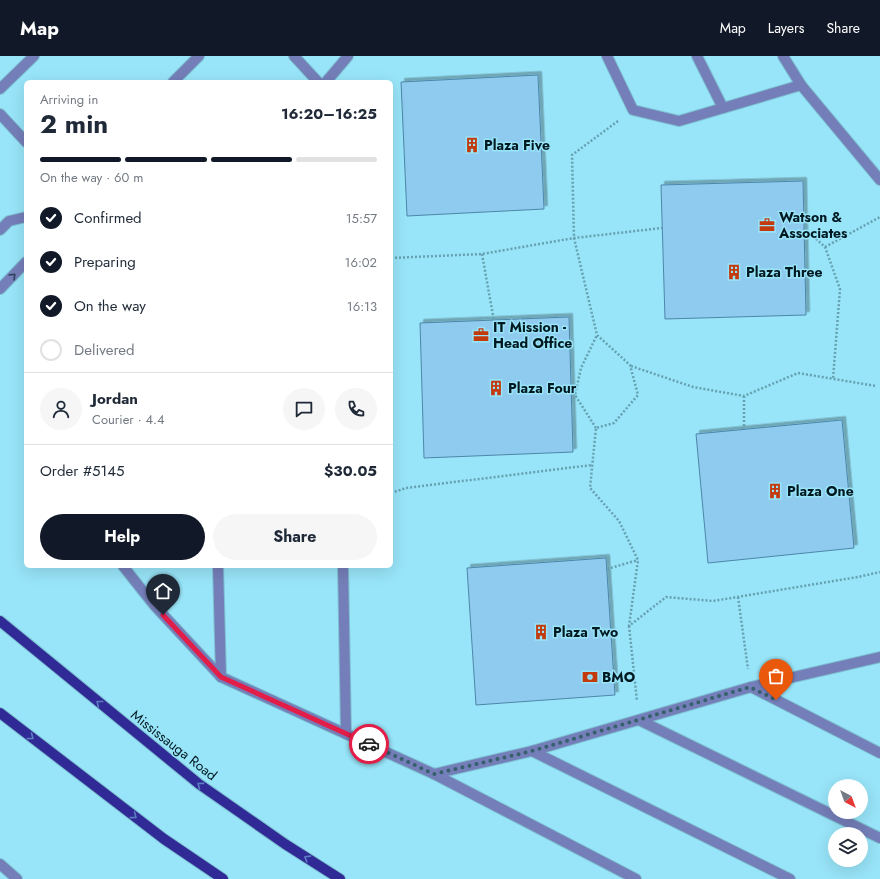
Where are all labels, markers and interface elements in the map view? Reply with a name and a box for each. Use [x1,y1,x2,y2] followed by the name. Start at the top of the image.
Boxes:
[20,15,59,42] text: Map
[720,18,746,38] text: Map
[768,18,804,38] text: Layers
[826,18,860,38] text: Share
[40,90,98,109] text: Arriving in
[281,103,377,125] text: 16:20–16:25
[40,105,108,143] text: 2 min
[484,135,550,155] place label: Plaza Five
[463,136,481,154] building icon: Plaza Five
[40,168,143,187] text: On the way · 60 m
[40,207,62,229] icon: check
[74,207,142,229] text: Confirmed
[778,207,848,243] place label: Watson & Associates
[346,209,377,228] text: 15:57
[758,216,776,234] office icon: Watson & Associates
[40,251,62,273] icon: check
[74,251,136,273] text: Preparing
[345,253,377,272] text: 16:02
[746,262,823,282] place label: Plaza Three
[725,263,743,281] building icon: Plaza Three
[8,273,16,281] one-way arrow
[40,295,62,317] icon: check
[74,295,146,317] text: On the way
[347,297,377,316] text: 16:13
[493,317,572,353] place label: IT Mission - Head Office
[472,326,490,344] office icon: IT Mission - Head Office
[74,339,135,361] text: Delivered
[508,378,577,398] place label: Plaza Four
[487,379,505,397] building icon: Plaza Four
[40,388,82,430] button: person
[92,388,138,410] text: Jordan
[283,388,325,430] button: chat
[335,388,377,430] button: phone
[92,410,165,429] text: Courier · 4.4
[40,460,124,482] text: Order #5145
[324,460,377,482] text: $30.05
[787,481,854,501] place label: Plaza One
[766,482,784,500] building icon: Plaza One
[40,514,205,560] button: Help
[213,514,377,560] button: Share
[146,574,180,615] pin
[152,580,174,602] icon: home
[553,622,618,642] place label: Plaza Two
[532,623,550,641] building icon: Plaza Two
[759,659,793,700] pin
[765,665,787,687] icon: bag
[602,667,636,687] place label: BMO
[581,668,599,686] bank icon: BMO
[96,701,103,708] one-way arrow
[127,705,221,785] street label: Mississauga Road
[349,724,389,764] courier
[26,732,33,739] one-way arrow
[358,733,380,755] icon: car
[828,779,868,819] north arrow
[828,779,868,867] map controls
[198,782,205,789] one-way arrow
[130,811,137,819] one-way arrow
[828,827,868,867] button: layers
[304,855,311,863] one-way arrow

